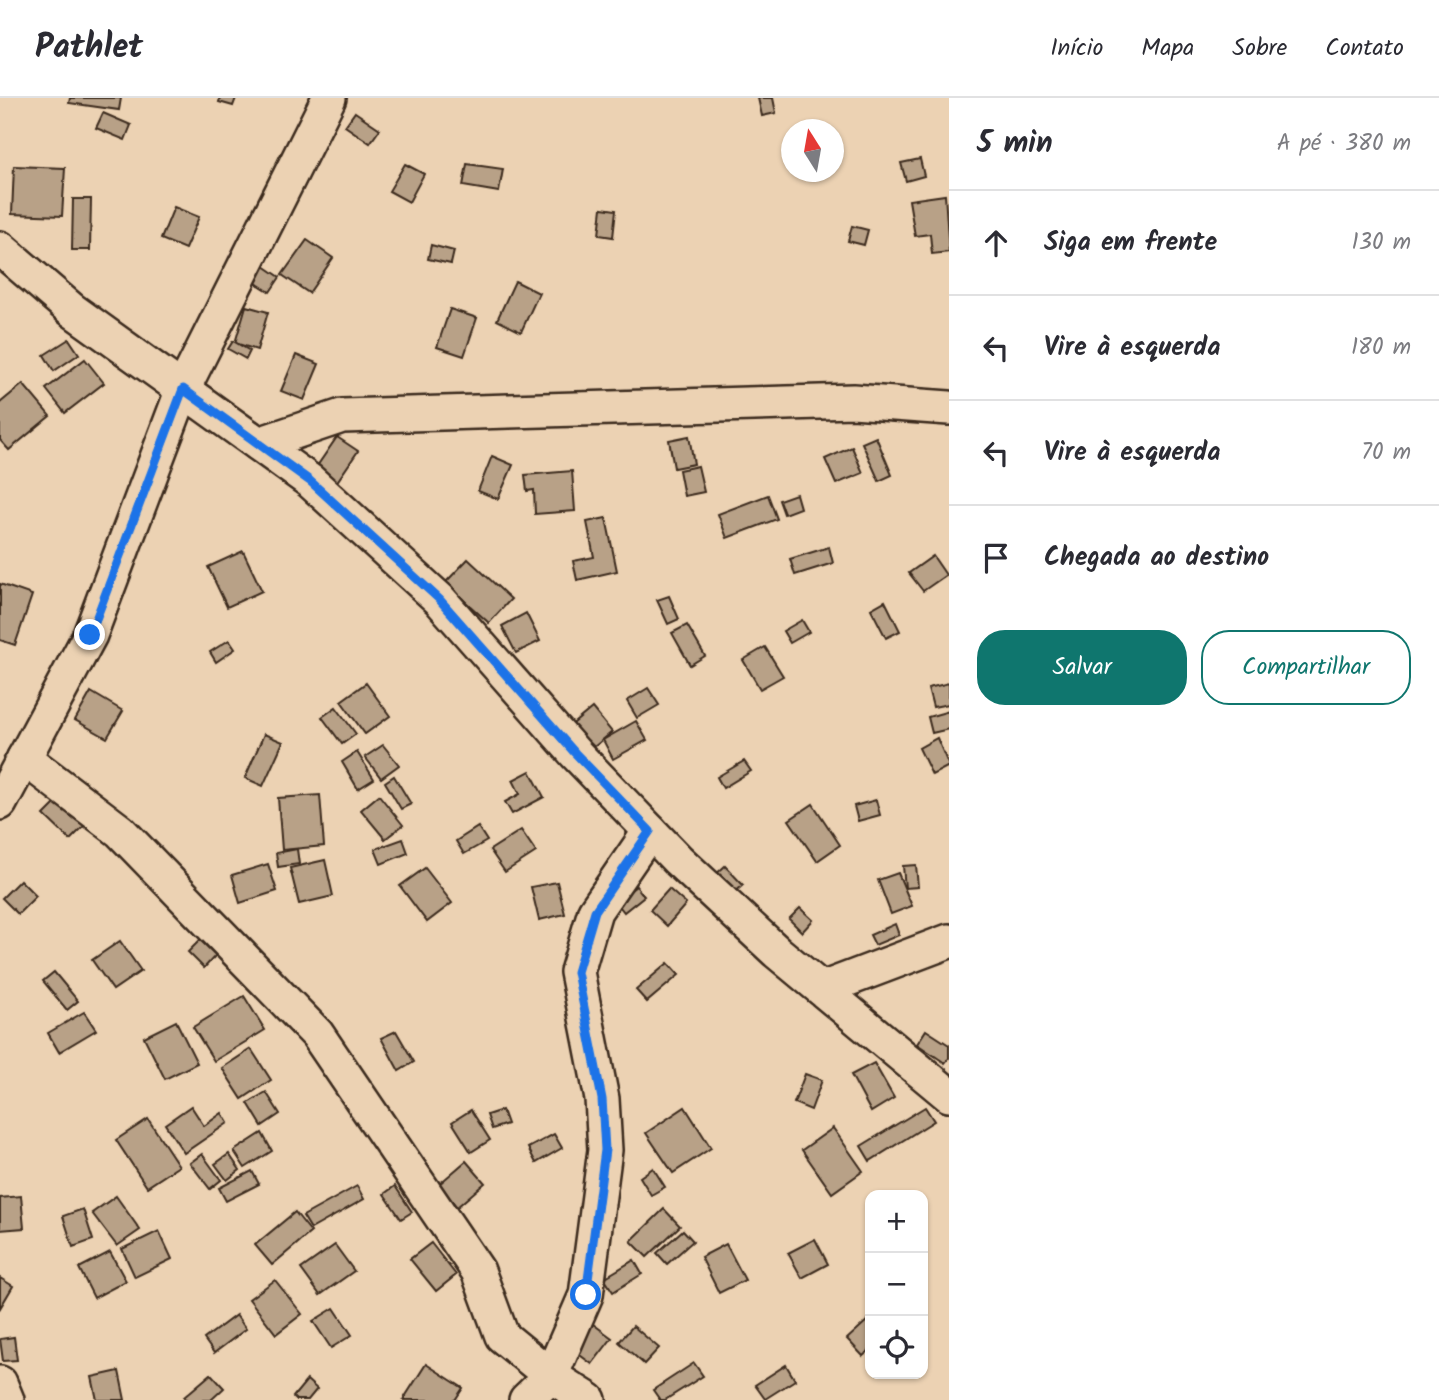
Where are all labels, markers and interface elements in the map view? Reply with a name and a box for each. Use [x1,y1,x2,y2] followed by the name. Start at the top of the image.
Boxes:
[35,22,143,75] text: Pathlet
[1050,29,1103,68] text: Início
[1141,29,1194,68] text: Mapa
[1232,29,1287,68] text: Sobre
[1325,29,1404,68] text: Contato
[781,119,844,182] north arrow
[977,120,1053,168] text: 5 min
[1277,126,1411,162] text: A pé · 380 m
[1044,222,1217,264] text: Siga em frente
[977,224,1015,262] icon: ahead
[1352,225,1411,261] text: 130 m
[1044,327,1221,369] text: Vire à esquerda
[977,329,1015,367] icon: left
[1351,330,1411,366] text: 180 m
[1044,432,1221,474] text: Vire à esquerda
[977,434,1015,472] icon: left
[1361,435,1411,471] text: 70 m
[1044,537,1269,579] text: Chegada ao destino
[977,539,1015,577] icon: arrive
[74,619,105,650] route end
[977,630,1187,705] button: Salvar
[1201,630,1411,705] button: Compartilhar
[865,1190,928,1379] map controls
[865,1190,928,1253] button: +
[865,1253,928,1316] button: −
[570,1279,601,1310] route start
[865,1316,928,1379] button: locate

